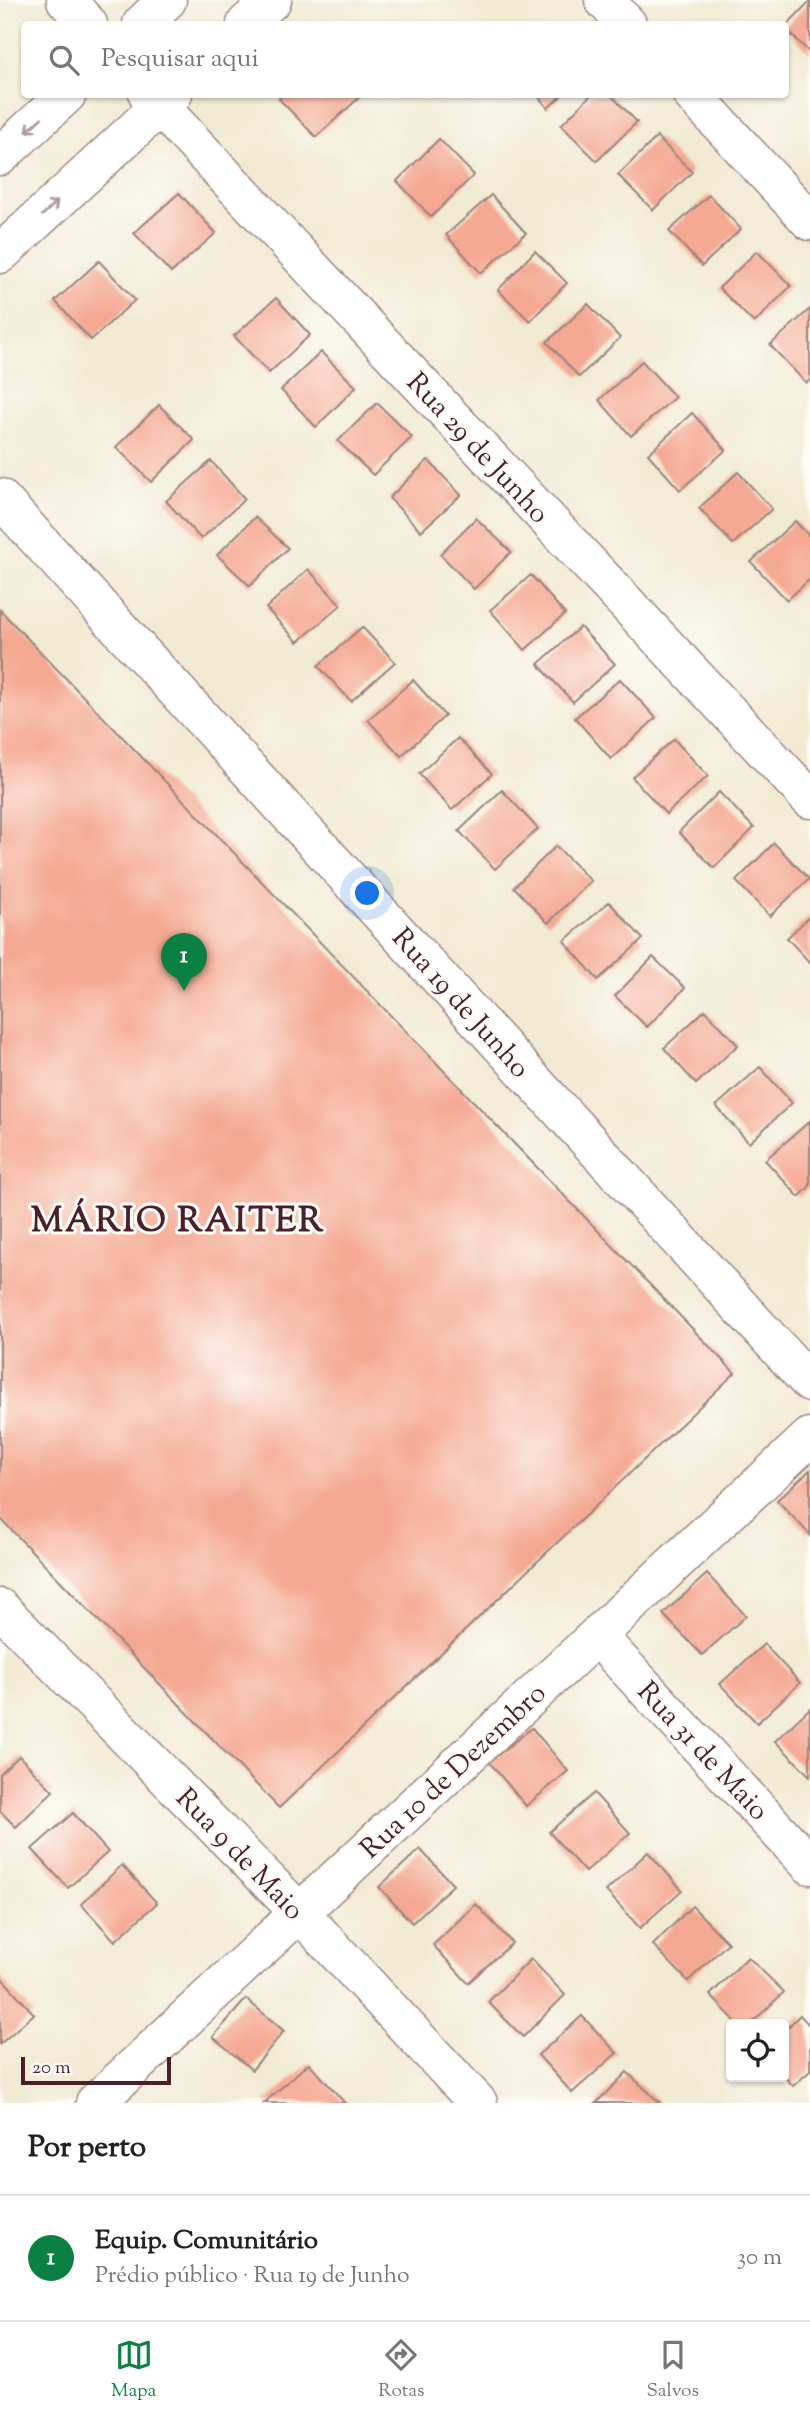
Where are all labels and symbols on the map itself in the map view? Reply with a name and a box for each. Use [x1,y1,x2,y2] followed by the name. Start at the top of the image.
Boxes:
[26,117,43,134] one-way arrow
[41,200,59,216] one-way arrow
[396,365,558,534] street label: Rua 29 de Junho
[350,876,384,910] your location
[381,920,538,1088] street label: Rua 19 de Junho
[161,933,207,991] pin: 1
[31,1197,325,1248] district label: MÁRIO RAITER
[627,1674,777,1831] street label: Rua 31 de Maio
[352,1675,556,1869] street label: Rua 10 de Dezembro
[165,1780,312,1930] street label: Rua 9 de Maio
[21,2054,172,2086] scale bar

